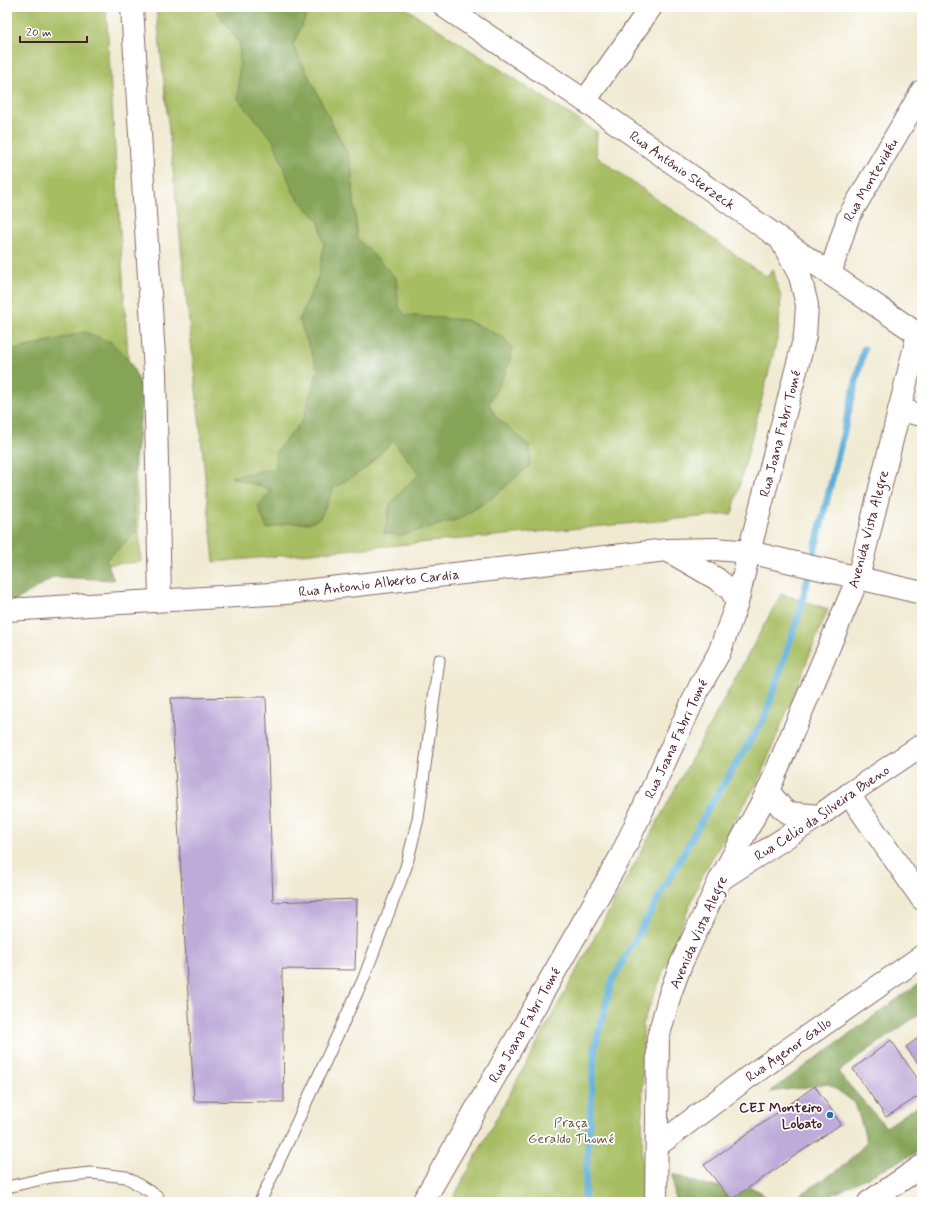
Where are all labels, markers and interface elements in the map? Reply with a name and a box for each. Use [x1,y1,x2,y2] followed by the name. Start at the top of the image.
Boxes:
[20,18,87,44] scale bar
[26,25,52,41] text: 20 m
[626,127,738,214] street label: Rua Antônio Sterzeck
[840,135,902,225] street label: Rua Montevidéu
[756,369,806,499] street label: Rua Joana Fabri Tomé
[845,468,895,591] street label: Avenida Vista Alegre
[298,565,460,602] street label: Rua Antonio Alberto Cardia
[641,676,712,802] street label: Rua Joana Fabri Tomé
[751,761,893,865] street label: Rua Celio da Silveira Bueno
[666,873,734,992] street label: Avenida Vista Alegre
[485,965,565,1086] street label: Rua Joana Fabri Tomé
[742,1014,835,1086] street label: Rua Agenor Gallo
[739,1099,823,1133] place label: CEI Monteiro Lobato
[825,1110,835,1120] marker: CEI Monteiro Lobato
[528,1114,614,1148] park label: Praça Geraldo Thomé

